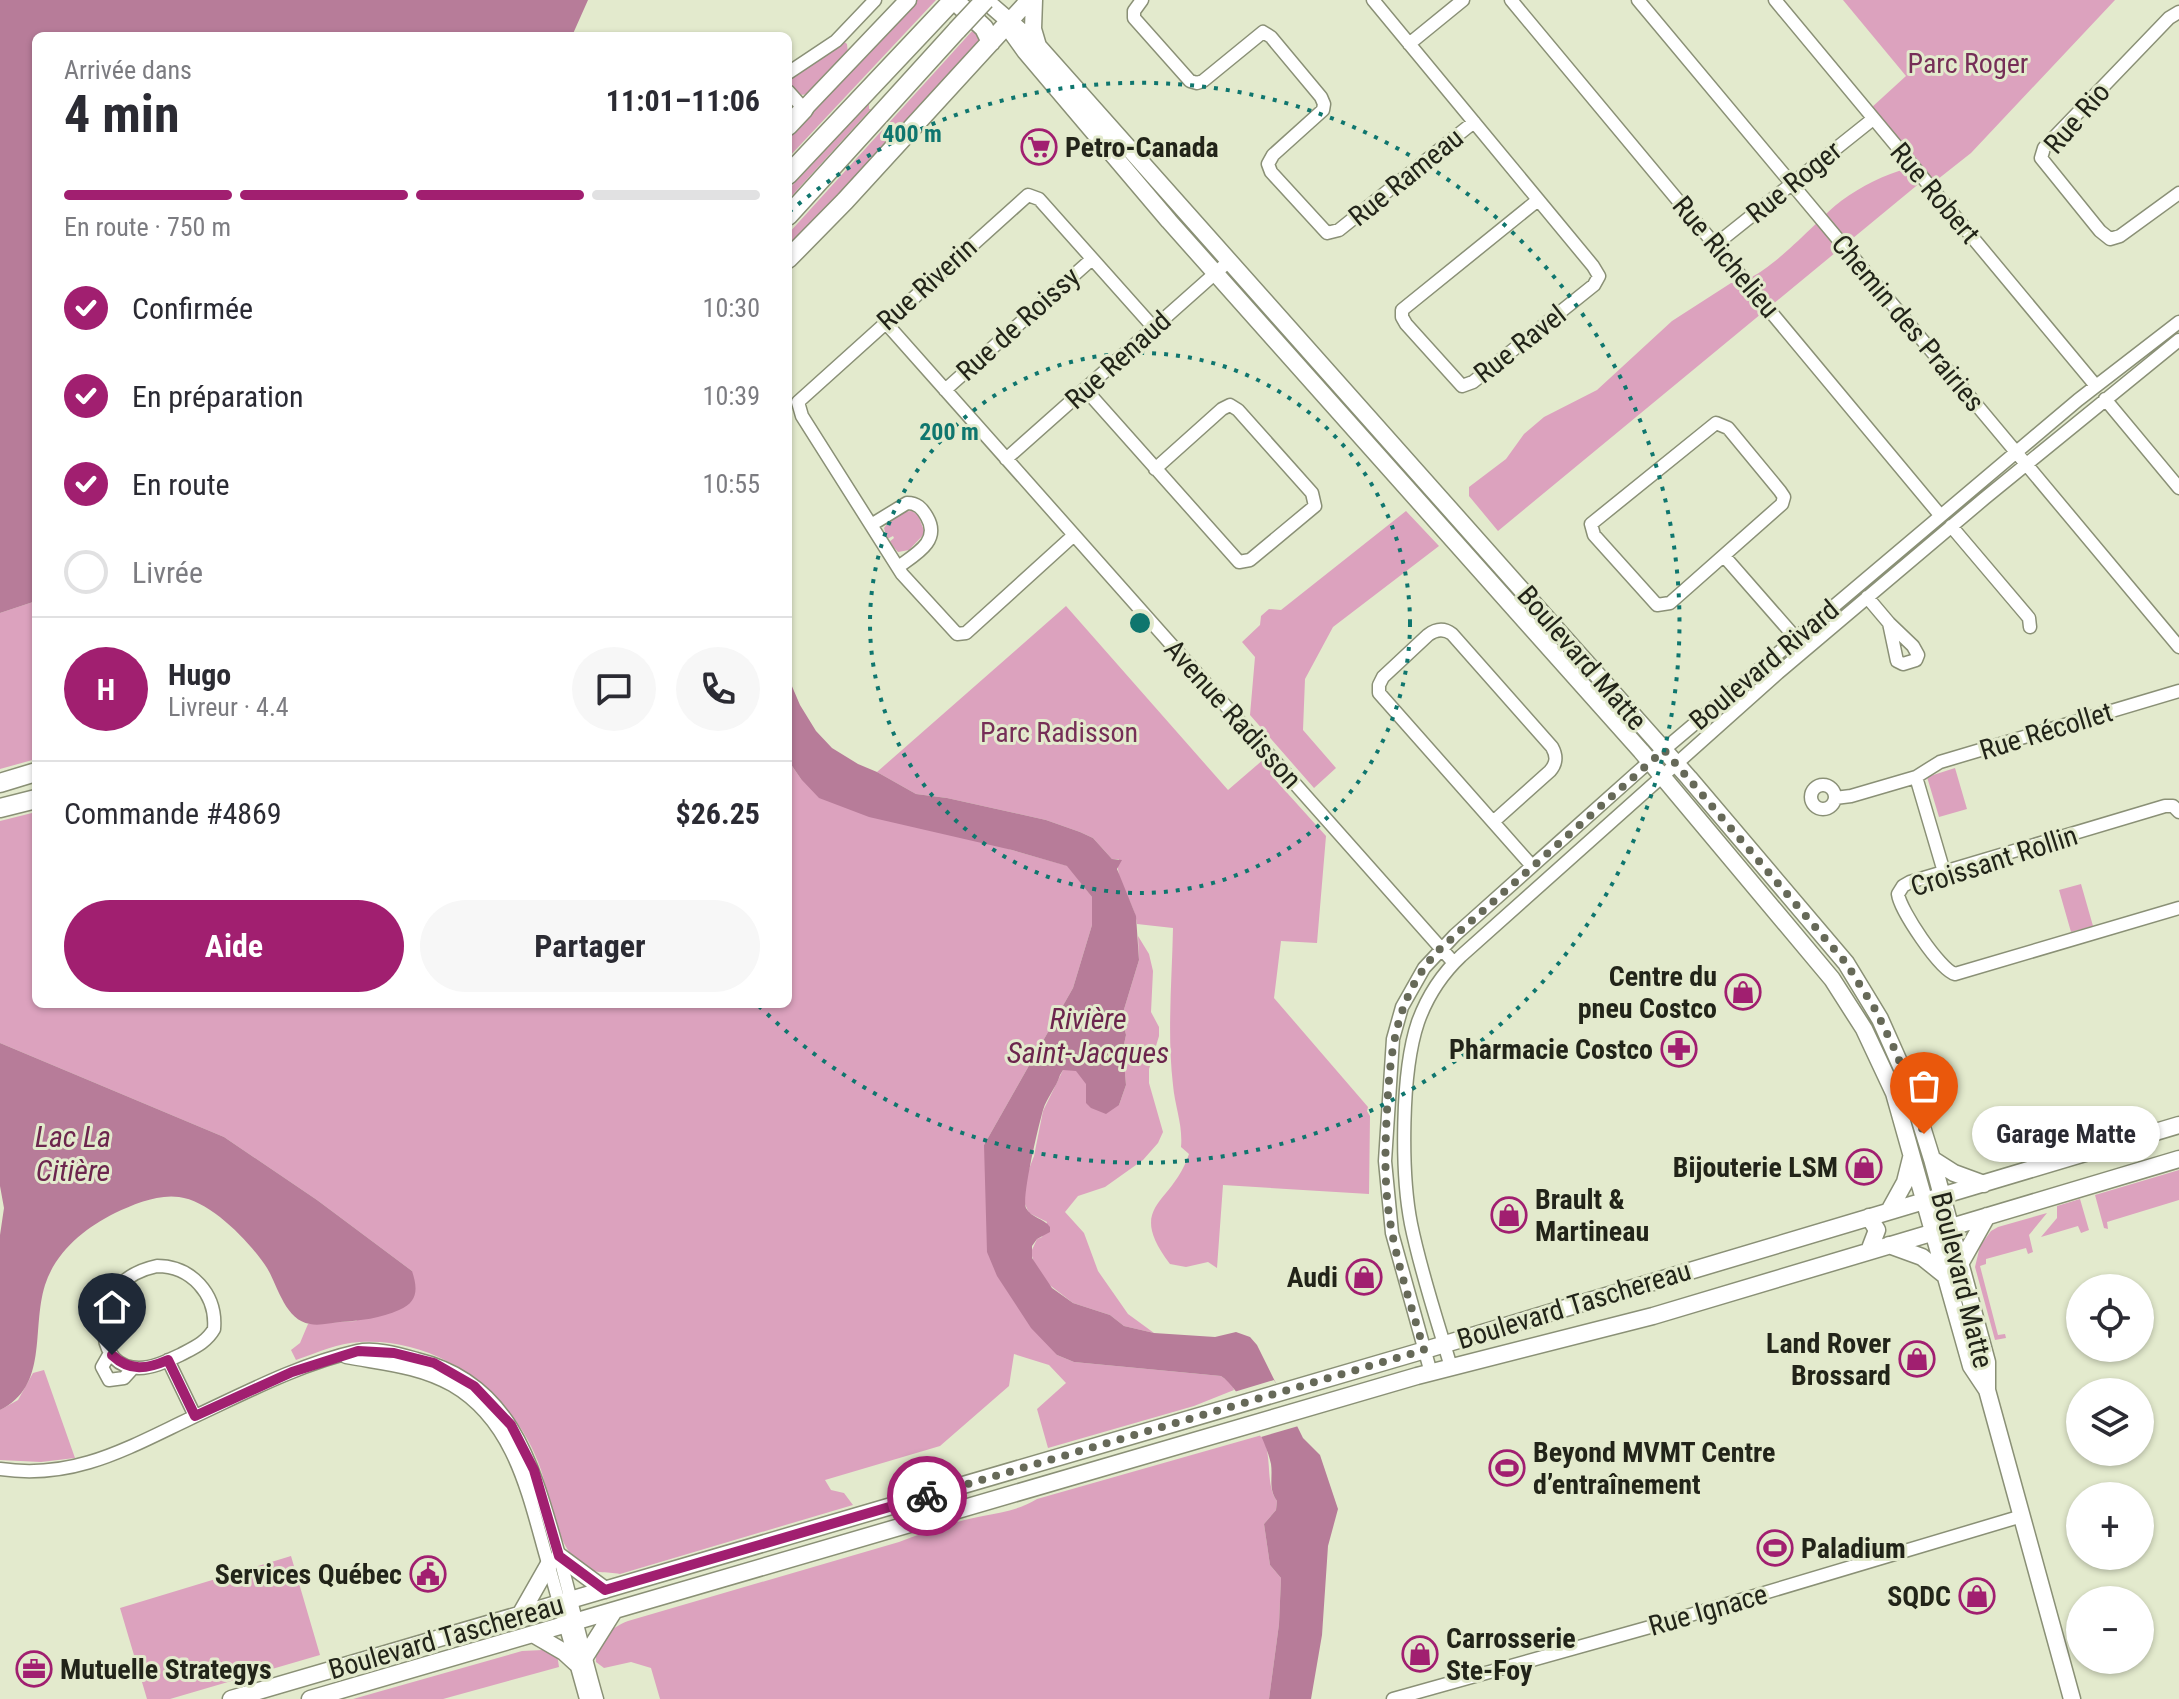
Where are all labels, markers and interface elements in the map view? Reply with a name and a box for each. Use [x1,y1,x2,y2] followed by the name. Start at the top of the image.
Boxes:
[1908,47,2028,80] park label: Parc Roger
[64,55,192,85] text: Arrivée dans
[2037,76,2117,160] street label: Rue Rio
[606,83,760,118] text: 11:01–11:06
[64,84,180,145] text: 4 min
[882,120,942,148] text: 400 m
[1342,121,1470,233] street label: Rue Rameau
[1020,128,1058,166] supermarket icon: Petro-Canada
[1065,131,1219,164] place label: Petro-Canada
[1740,134,1848,230] street label: Rue Roger
[1883,136,1987,250] street label: Rue Robert
[1666,190,1786,324] street label: Rue Richelieu
[64,212,231,242] text: En route · 750 m
[1825,228,1991,418] street label: Chemin des Prairies
[870,231,984,337] street label: Rue Riverin
[950,260,1086,388] street label: Rue de Roissy
[64,286,108,330] icon: check
[132,291,253,326] text: Confirmée
[703,293,760,323] text: 10:30
[1468,298,1572,390] street label: Rue Ravel
[1059,304,1177,416] street label: Rue Renaud
[64,374,108,418] icon: check
[132,379,304,414] text: En préparation
[703,381,760,411] text: 10:39
[919,418,979,446] text: 200 m
[64,462,108,506] icon: check
[132,467,230,502] text: En route
[703,469,760,499] text: 10:55
[132,555,203,590] text: Livrée
[1510,579,1654,737] street label: Boulevard Matte
[1683,593,1845,737] street label: Boulevard Rivard
[1126,609,1154,637] centre of rings
[1158,633,1308,795] street label: Avenue Radisson
[572,647,656,731] button: chat
[676,647,760,731] button: phone
[168,657,231,692] text: Hugo
[97,672,115,707] text: H
[168,692,289,722] text: Livreur · 4.4
[1976,695,2116,767] street label: Rue Récollet
[980,716,1138,749] park label: Parc Radisson
[64,796,282,831] text: Commande #4869
[675,796,760,831] text: $26.25
[1906,818,2082,904] street label: Croissant Rollin
[64,900,404,992] button: Aide
[420,900,760,992] button: Partager
[1578,960,1717,1025] place label: Centre du pneu Costco
[1724,973,1762,1011] shop icon: Centre du pneu Costco
[1007,1001,1169,1070] water label: Rivière Saint-Jacques
[1660,1030,1698,1068] pharmacy icon: Pharmacie Costco
[1449,1033,1653,1066] place label: Pharmacie Costco
[1890,1052,1958,1134] pin
[1902,1064,1946,1108] icon: bag
[1972,1106,2160,1162] callout: Garage Matte
[35,1119,111,1188] water label: Lac La Citière
[1996,1119,2136,1149] text: Garage Matte
[1845,1148,1883,1186] shop icon: Bijouterie LSM
[1673,1151,1838,1184] place label: Bijouterie LSM
[1535,1183,1649,1248] place label: Brault & Martineau
[1924,1189,2000,1371] street label: Boulevard Matte
[1490,1196,1528,1234] shop icon: Brault & Martineau
[1453,1254,1695,1356] street label: Boulevard Taschereau
[1345,1258,1383,1296] shop icon: Audi
[1287,1261,1338,1294] place label: Audi
[78,1273,146,1355] pin
[2066,1274,2154,1674] map controls
[2066,1274,2154,1362] button: locate
[90,1285,134,1329] icon: home
[1766,1327,1891,1392] place label: Land Rover Brossard
[1898,1340,1936,1378] shop icon: Land Rover Brossard
[2066,1378,2154,1466] button: layers
[1533,1436,1775,1501] place label: Beyond MVMT Centre d’entraînement
[1488,1449,1526,1487] sports icon: Beyond MVMT Centre d’entraînement
[887,1456,967,1536] courier
[905,1474,949,1518] icon: bike
[2066,1482,2154,1570] button: +
[1756,1529,1794,1567] sports icon: Paladium
[1801,1532,1906,1565] place label: Paladium
[409,1555,447,1593] public building icon: Services Québec
[215,1558,402,1591] place label: Services Québec
[1645,1577,1771,1643] street label: Rue Ignace
[1958,1577,1996,1615] shop icon: SQDC
[1887,1580,1951,1613] place label: SQDC
[2066,1586,2154,1674] button: −
[325,1588,567,1686] street label: Boulevard Taschereau
[1446,1622,1576,1687] place label: Carrosserie Ste-Foy
[1401,1635,1439,1673] shop icon: Carrosserie Ste-Foy
[15,1650,53,1688] office icon: Mutuelle Strategys
[60,1653,272,1686] place label: Mutuelle Strategys

